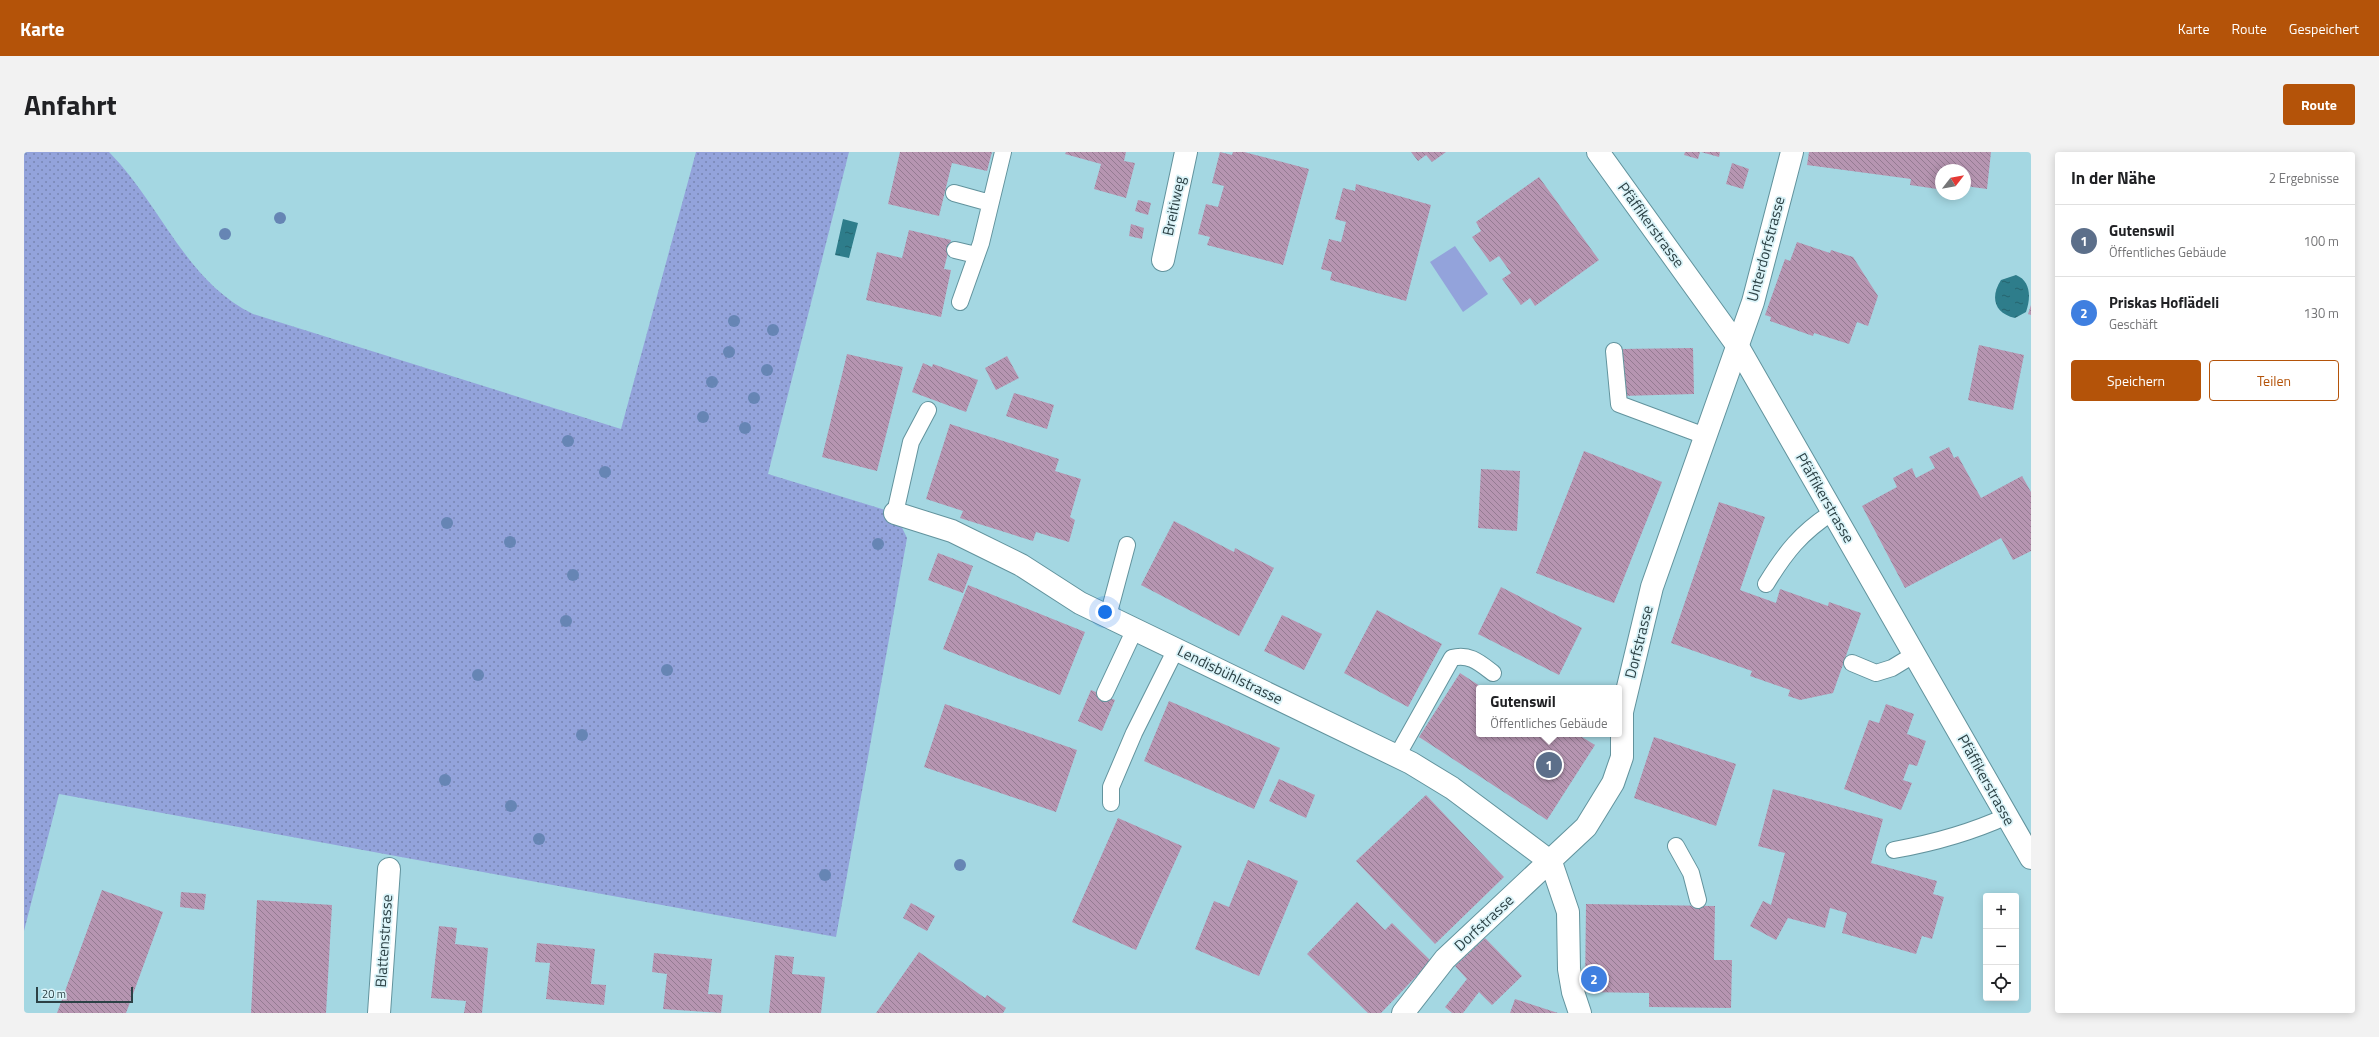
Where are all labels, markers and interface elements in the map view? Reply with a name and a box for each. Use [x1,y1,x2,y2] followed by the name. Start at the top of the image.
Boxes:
[20,14,65,43] text: Karte
[2178,18,2210,39] text: Karte
[2232,18,2267,39] text: Route
[2289,18,2359,39] text: Gespeichert
[24,83,117,126] text: Anfahrt
[2283,84,2355,125] button: Route
[1935,164,1971,200] north arrow
[2071,165,2156,191] text: In der Nähe
[2269,168,2339,188] text: 2 Ergebnisse
[1156,174,1191,238] street label: Breitiweg
[1612,177,1690,272] street label: Pfäffikerstrasse
[1740,194,1791,304] street label: Unterdorfstrasse
[2109,219,2174,242] text: Gutenswil
[2080,231,2088,251] text: 1
[2303,231,2339,251] text: 100 m
[2109,242,2226,262] text: Öffentliches Gebäude
[2109,291,2219,314] text: Priskas Hoflädeli
[2080,303,2088,323] text: 2
[2303,303,2339,323] text: 130 m
[2109,314,2158,334] text: Geschäft
[2071,360,2201,401] button: Speichern
[2209,360,2339,401] button: Teilen
[1790,448,1861,547] street label: Pfäffikerstrasse
[1095,602,1115,622] your location
[1618,603,1659,681] street label: Dorfstrasse
[1174,639,1287,710] street label: Lendisbühlstrasse
[1476,685,1622,737] popup
[1490,690,1556,713] text: Gutenswil
[1490,713,1608,733] text: Öffentliches Gebäude
[1952,730,2021,829] street label: Pfäffikerstrasse
[1536,750,1562,780] pin: 1
[1449,889,1519,956] street label: Dorfstrasse
[1983,893,2019,1001] map controls
[1983,893,2019,929] button: +
[369,894,398,988] street label: Blattenstrasse
[1983,929,2019,965] button: −
[1581,964,1607,994] pin: 2
[1983,965,2019,1001] button: locate
[36,985,133,1004] scale bar
[42,986,66,1002] text: 20 m

